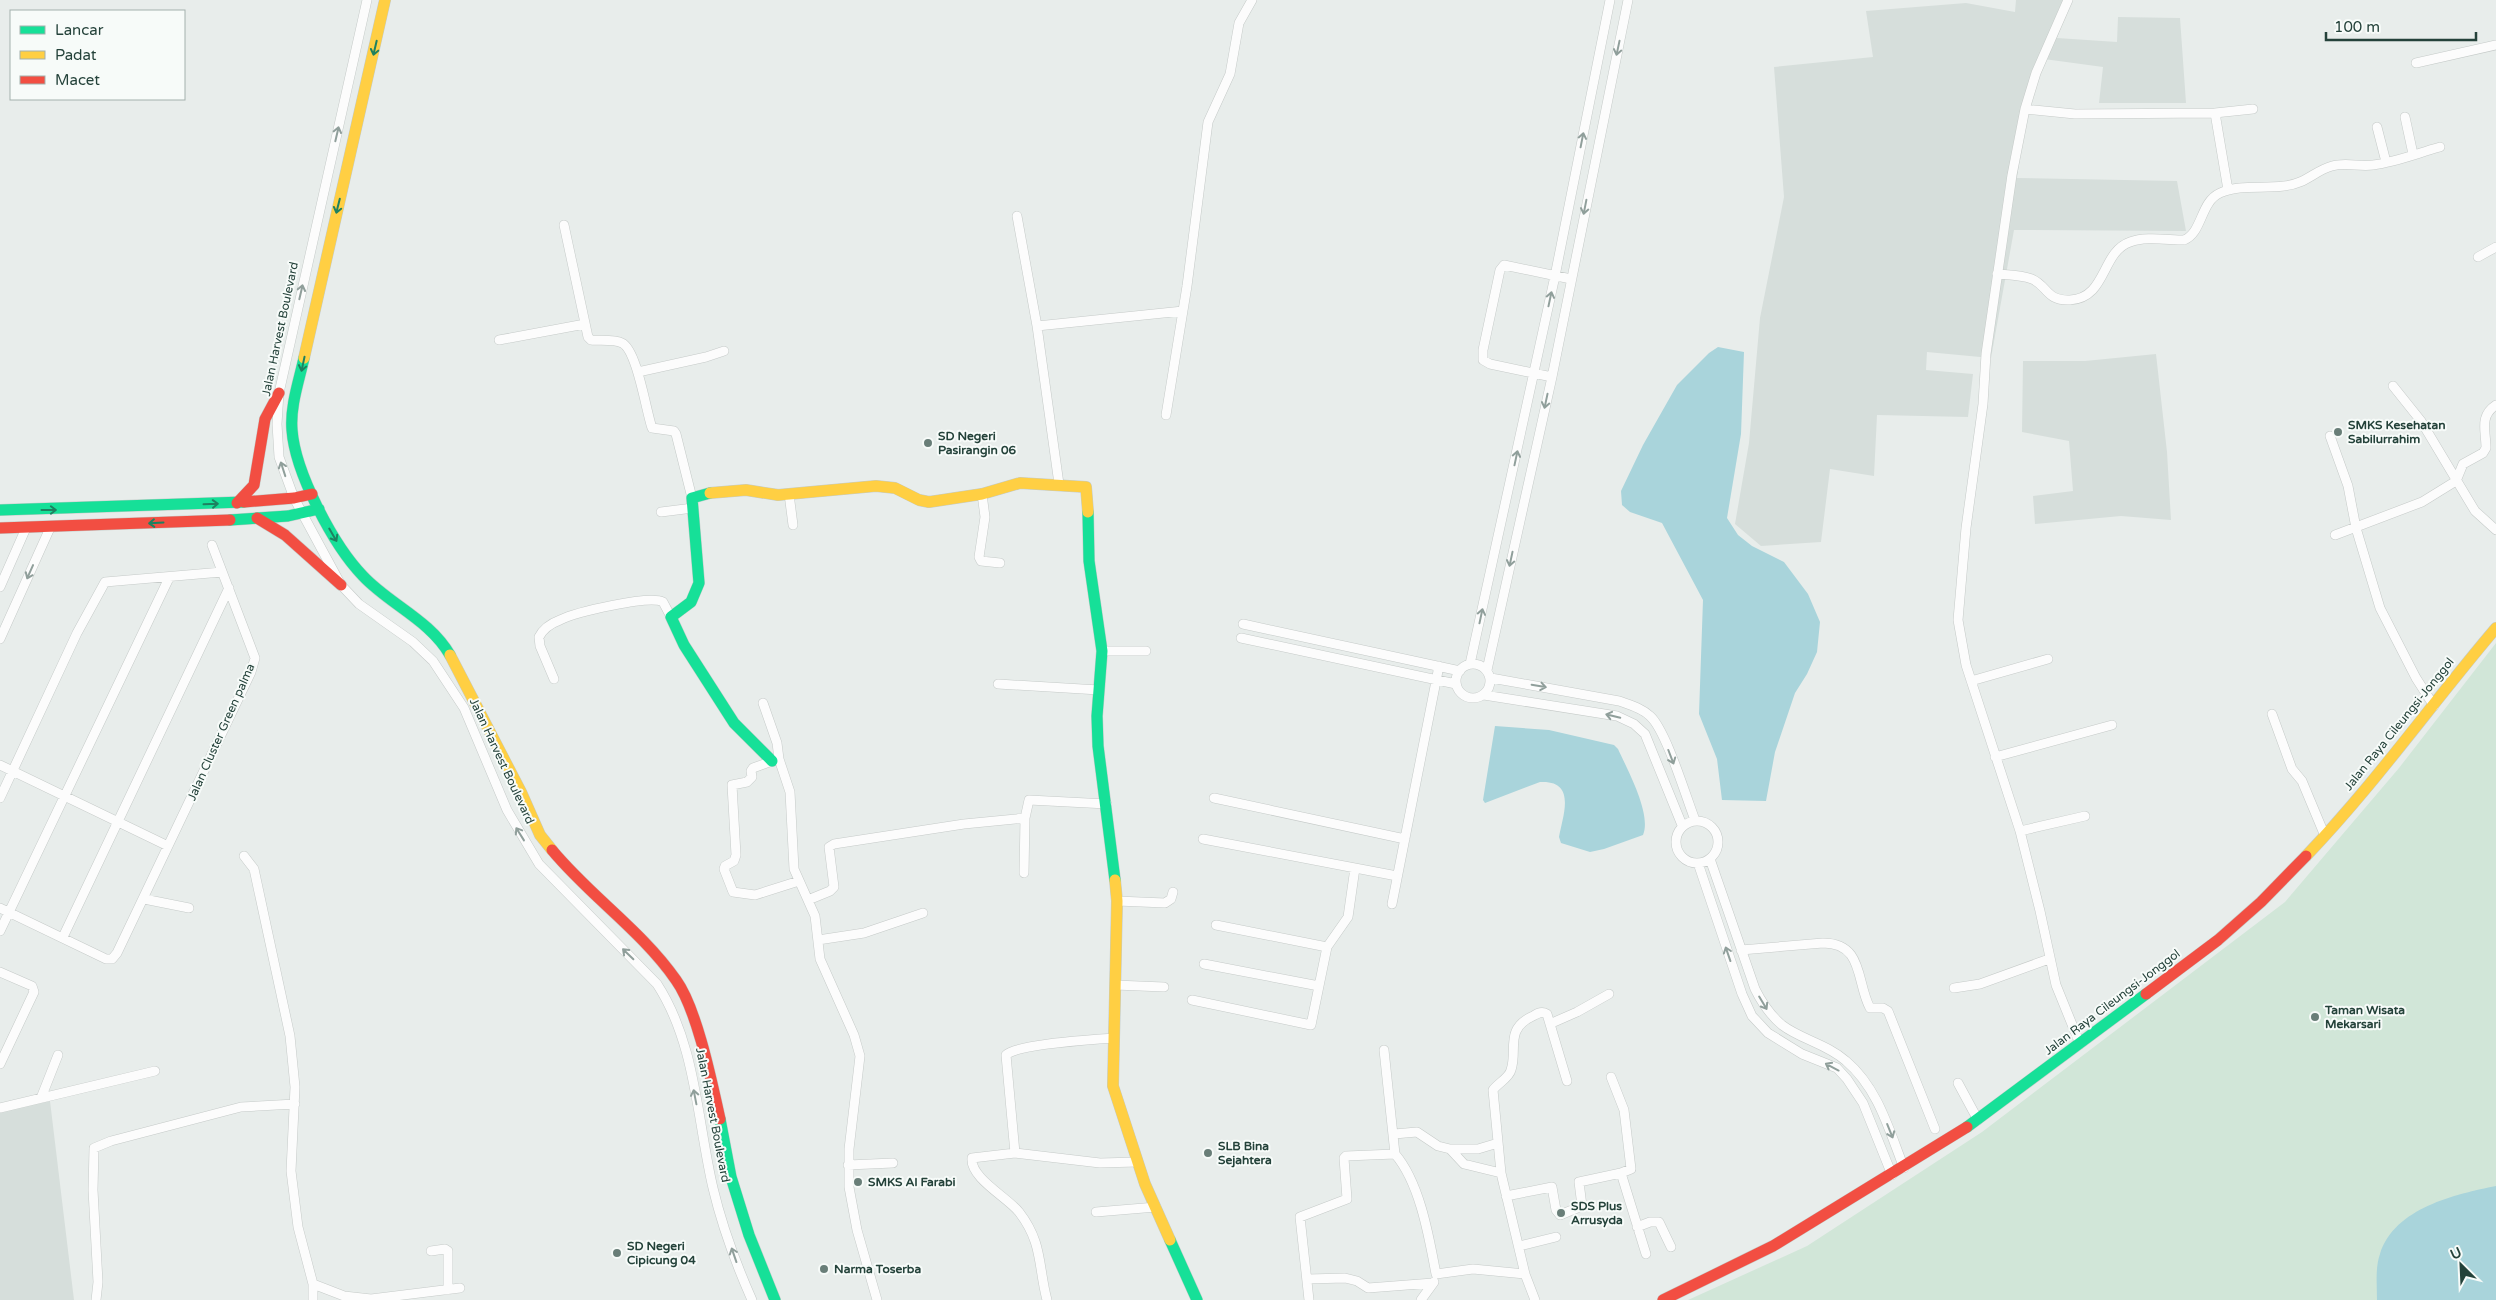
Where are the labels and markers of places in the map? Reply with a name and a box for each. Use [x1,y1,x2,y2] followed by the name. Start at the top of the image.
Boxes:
[2348,418,2445,446] place label: SMKS Kesehatan Sabilurrahim
[2332,426,2344,438] marker: SMKS Kesehatan Sabilurrahim
[938,429,1016,458] place label: SD Negeri Pasirangin 06
[922,437,934,449] marker: SD Negeri Pasirangin 06
[2324,1003,2405,1031] place label: Taman Wisata Mekarsari
[2309,1011,2321,1023] marker: Taman Wisata Mekarsari
[1218,1139,1272,1168] place label: SLB Bina Sejahtera
[1202,1147,1214,1159] marker: SLB Bina Sejahtera
[868,1175,956,1189] place label: SMKS Al Farabi
[852,1176,864,1188] marker: SMKS Al Farabi
[1571,1199,1623,1228] place label: SDS Plus Arrusyda
[1555,1207,1567,1219] marker: SDS Plus Arrusyda
[627,1239,696,1268] place label: SD Negeri Cipicung 04
[611,1247,623,1259] marker: SD Negeri Cipicung 04
[834,1262,921,1276] place label: Narma Toserba
[818,1263,830,1275] marker: Narma Toserba

